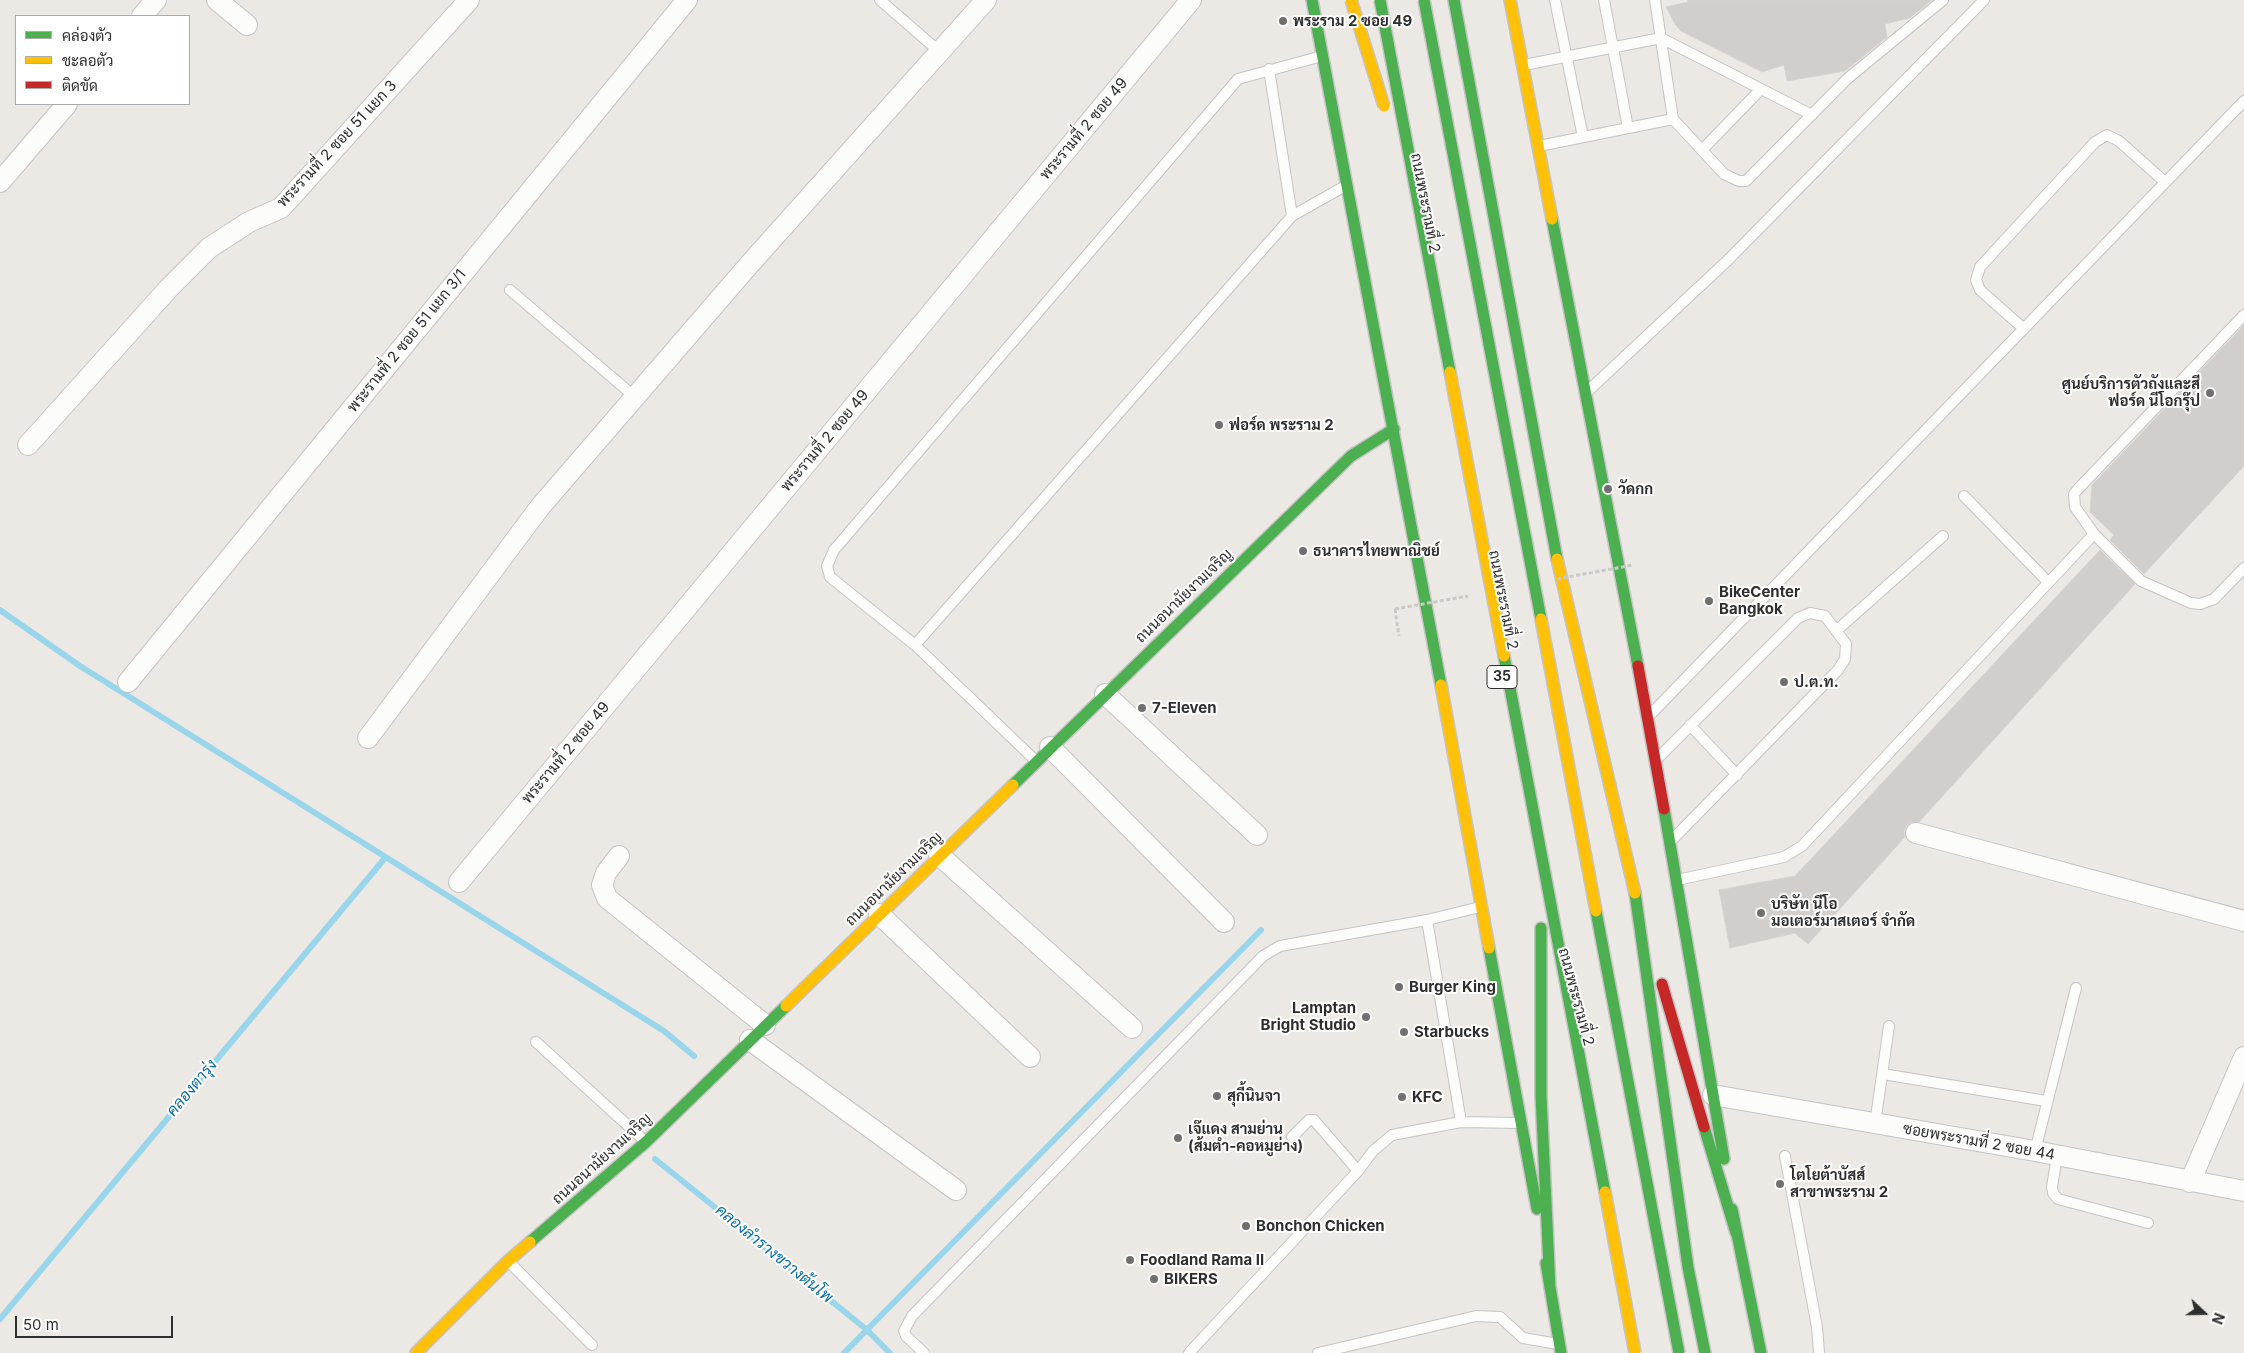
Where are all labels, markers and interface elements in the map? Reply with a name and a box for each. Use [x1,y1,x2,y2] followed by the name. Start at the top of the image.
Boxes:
[1293,12,1412,30] place label: พระราม 2 ซอย 49
[15,15,190,105] legend
[1277,15,1289,27] marker: พระราม 2 ซอย 49
[62,26,112,45] text: คล่องตัว
[62,51,113,70] text: ชะลอตัว
[1036,75,1132,183] street label: พระรามที่ 2 ซอย 49
[62,76,98,95] text: ติดขัด
[273,77,401,211] street label: พระรามที่ 2 ซอย 51 แยก 3
[1407,152,1443,254] street label: ถนนพระรามที่ 2
[344,266,470,416] street label: พระรามที่ 2 ซอย 51 แยก 3/1
[2062,375,2200,410] place label: ศูนย์บริการตัวถังและสี ฟอร์ด นีโอกรุ๊ป
[777,387,873,495] street label: พระรามที่ 2 ซอย 49
[2204,387,2216,399] marker: ศูนย์บริการตัวถังและสี ฟอร์ด นีโอกรุ๊ป
[1229,416,1334,434] place label: ฟอร์ด พระราม 2
[1213,419,1225,431] marker: ฟอร์ด พระราม 2
[1618,480,1653,498] place label: วัดกก
[1602,483,1614,495] marker: วัดกก
[1313,542,1440,560] place label: ธนาคารไทยพาณิชย์
[1132,545,1236,647] street label: ถนนอนามัยงามเจริญ
[1297,545,1309,557] marker: ธนาคารไทยพาณิชย์
[1485,549,1521,651] street label: ถนนพระรามที่ 2
[1719,583,1800,618] place label: BikeCenter Bangkok
[1703,595,1715,607] marker: BikeCenter Bangkok
[1487,666,1517,689] road number: 35
[1794,673,1839,691] place label: ป.ต.ท.
[1778,676,1790,688] marker: ป.ต.ท.
[518,699,614,807] street label: พระรามที่ 2 ซอย 49
[1152,699,1217,717] place label: 7-Eleven
[1136,702,1148,714] marker: 7-Eleven
[842,828,946,930] street label: ถนนอนามัยงามเจริญ
[1771,895,1915,930] place label: บริษัท นีโอ มอเตอร์มาสเตอร์ จำกัด
[1755,907,1767,919] marker: บริษัท นีโอ มอเตอร์มาสเตอร์ จำกัด
[1554,946,1598,1048] street label: ถนนพระรามที่ 2
[1409,978,1496,996] place label: Burger King
[1393,981,1405,993] marker: Burger King
[1261,999,1356,1034] place label: Lamptan Bright Studio
[1360,1011,1372,1023] marker: Lamptan Bright Studio
[1414,1023,1489,1041] place label: Starbucks
[1398,1026,1410,1038] marker: Starbucks
[163,1056,221,1120] water label: คลองตารุ่ง
[1227,1087,1281,1105] place label: สุกี้นินจา
[1412,1088,1443,1106] place label: KFC
[1211,1090,1223,1102] marker: สุกี้นินจา
[1396,1091,1408,1103] marker: KFC
[549,1110,655,1208] street label: ถนนอนามัยงามเจริญ
[1188,1120,1303,1155] place label: เจ๊แดง สามย่าน (ส้มตำ-คอหมูย่าง)
[1902,1120,2056,1164] street label: ซอยพระรามที่ 2 ซอย 44
[1172,1132,1184,1144] marker: เจ๊แดง สามย่าน (ส้มตำ-คอหมูย่าง)
[1790,1166,1888,1201] place label: โตโยต้าบัสส์ สาขาพระราม 2
[1774,1178,1786,1190] marker: โตโยต้าบัสส์ สาขาพระราม 2
[711,1201,837,1307] water label: คลองลำรางขวางต้นโพ
[1256,1217,1385,1235] place label: Bonchon Chicken
[1240,1220,1252,1232] marker: Bonchon Chicken
[1140,1251,1264,1269] place label: Foodland Rama II
[1124,1254,1136,1266] marker: Foodland Rama II
[1164,1270,1218,1288] place label: BIKERS
[1148,1273,1160,1285] marker: BIKERS
[2179,1288,2229,1338] north arrow
[18,1306,175,1338] scale bar
[2209,1311,2228,1327] text: N
[23,1315,59,1334] text: 50 m

